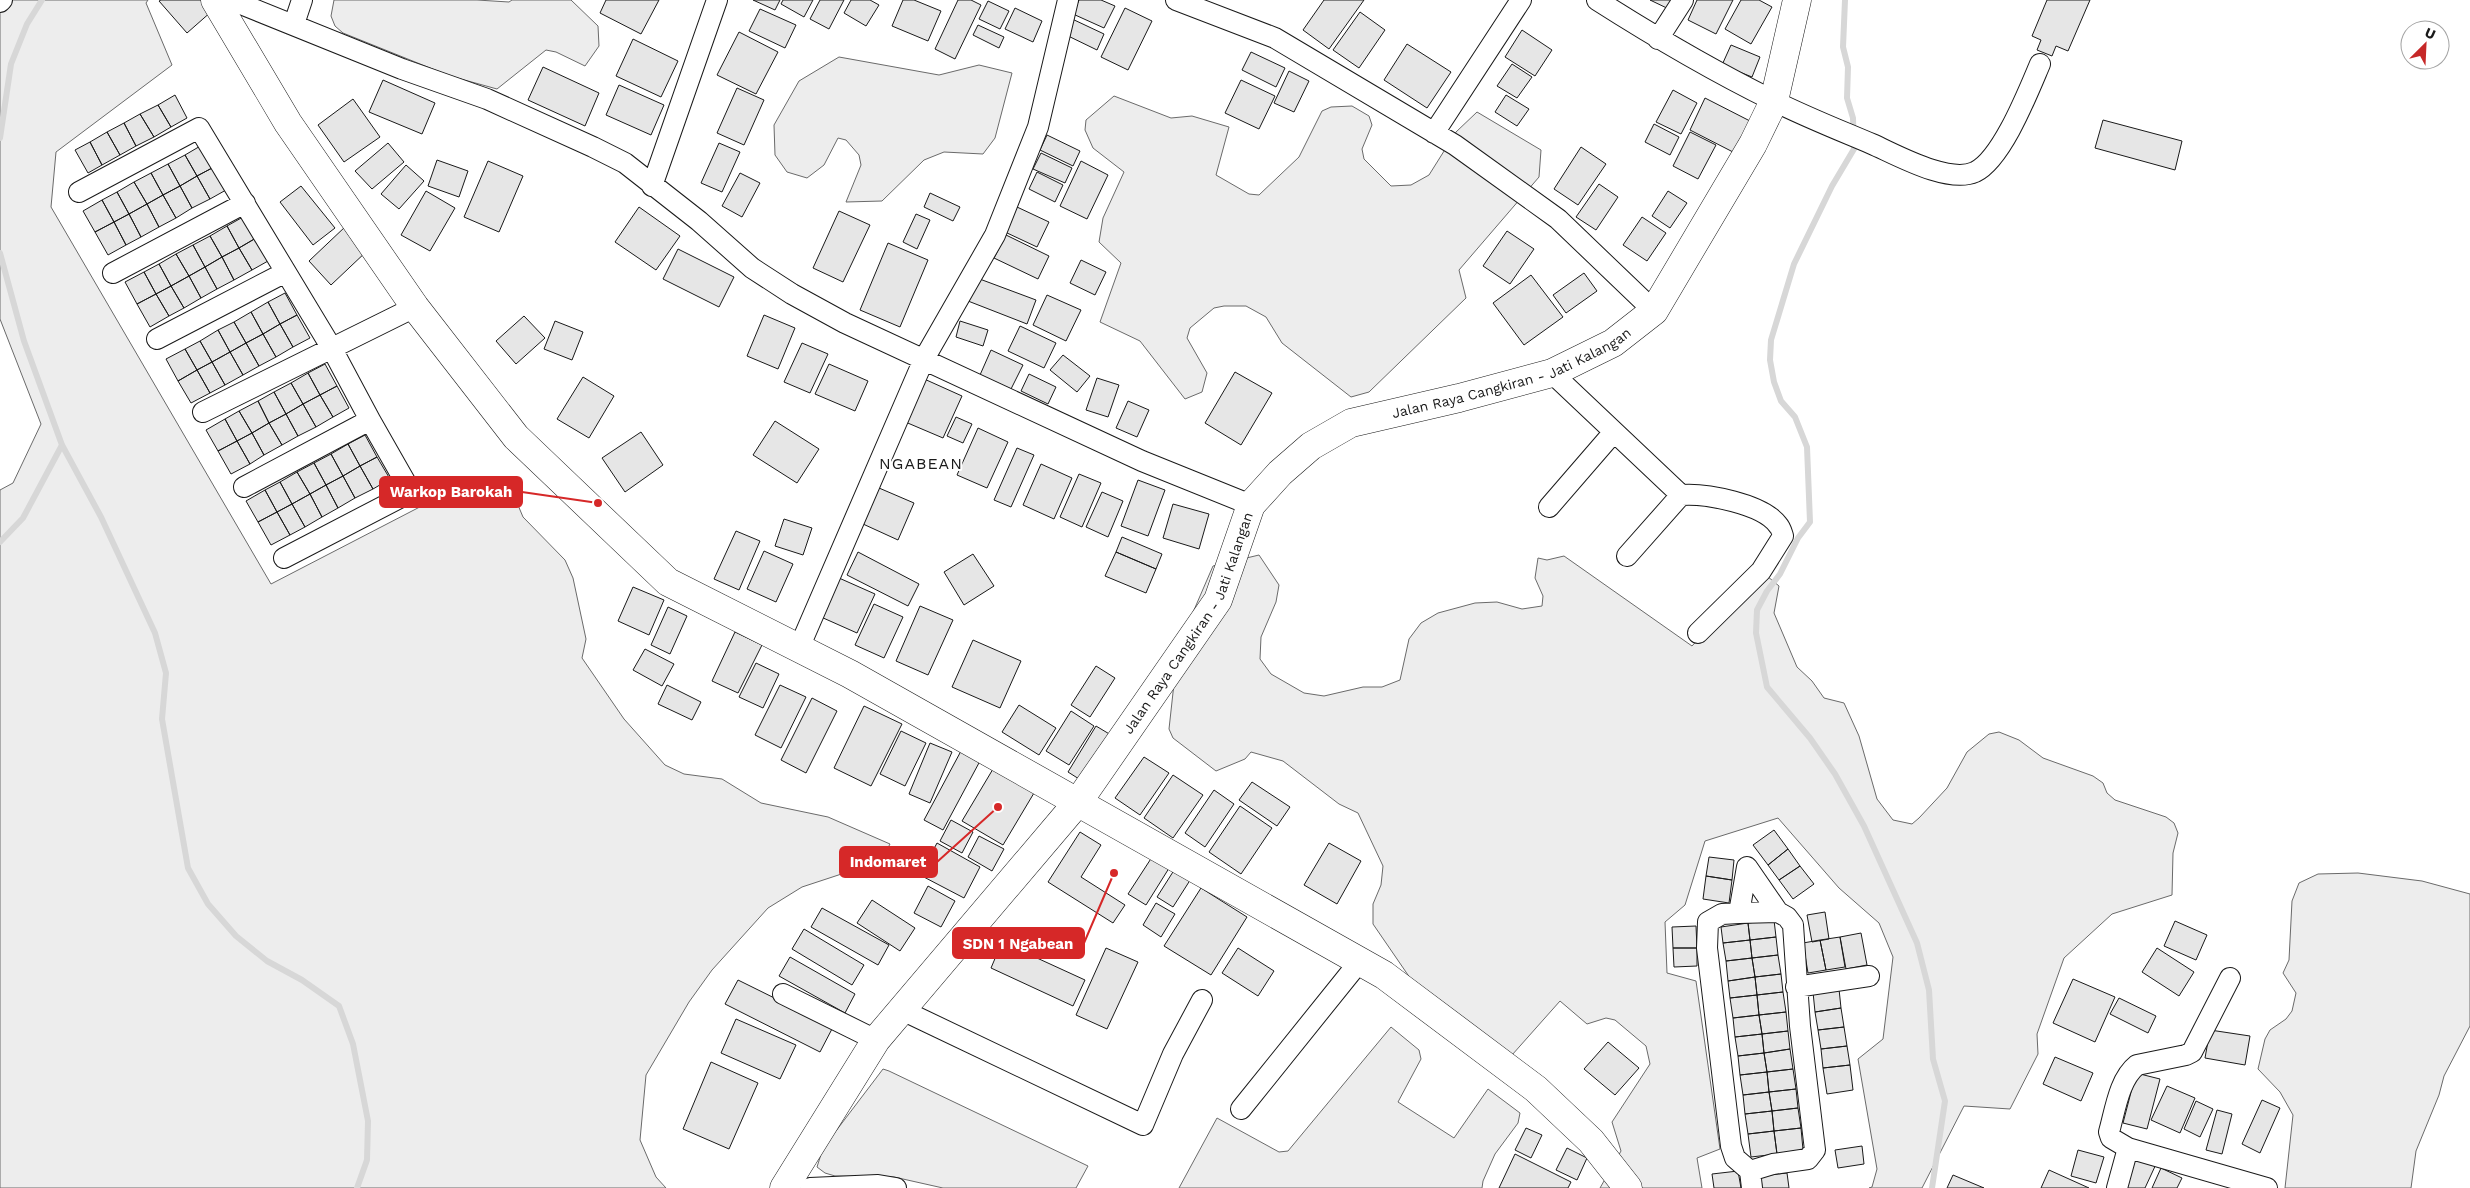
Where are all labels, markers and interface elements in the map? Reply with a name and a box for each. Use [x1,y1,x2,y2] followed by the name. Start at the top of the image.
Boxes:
[2400,20,2450,70] north arrow
[2422,24,2438,42] text: U
[1390,324,1634,421] street label: Jalan Raya Cangkiran - Jati Kalangan
[879,454,963,473] district label: NGABEAN
[380,477,522,507] callout: Warkop Barokah
[390,483,512,501] text: Warkop Barokah
[1120,510,1256,737] street label: Jalan Raya Cangkiran - Jati Kalangan
[840,847,937,877] callout: Indomaret
[850,853,927,871] text: Indomaret
[953,928,1084,958] callout: SDN 1 Ngabean
[963,935,1073,953] text: SDN 1 Ngabean

